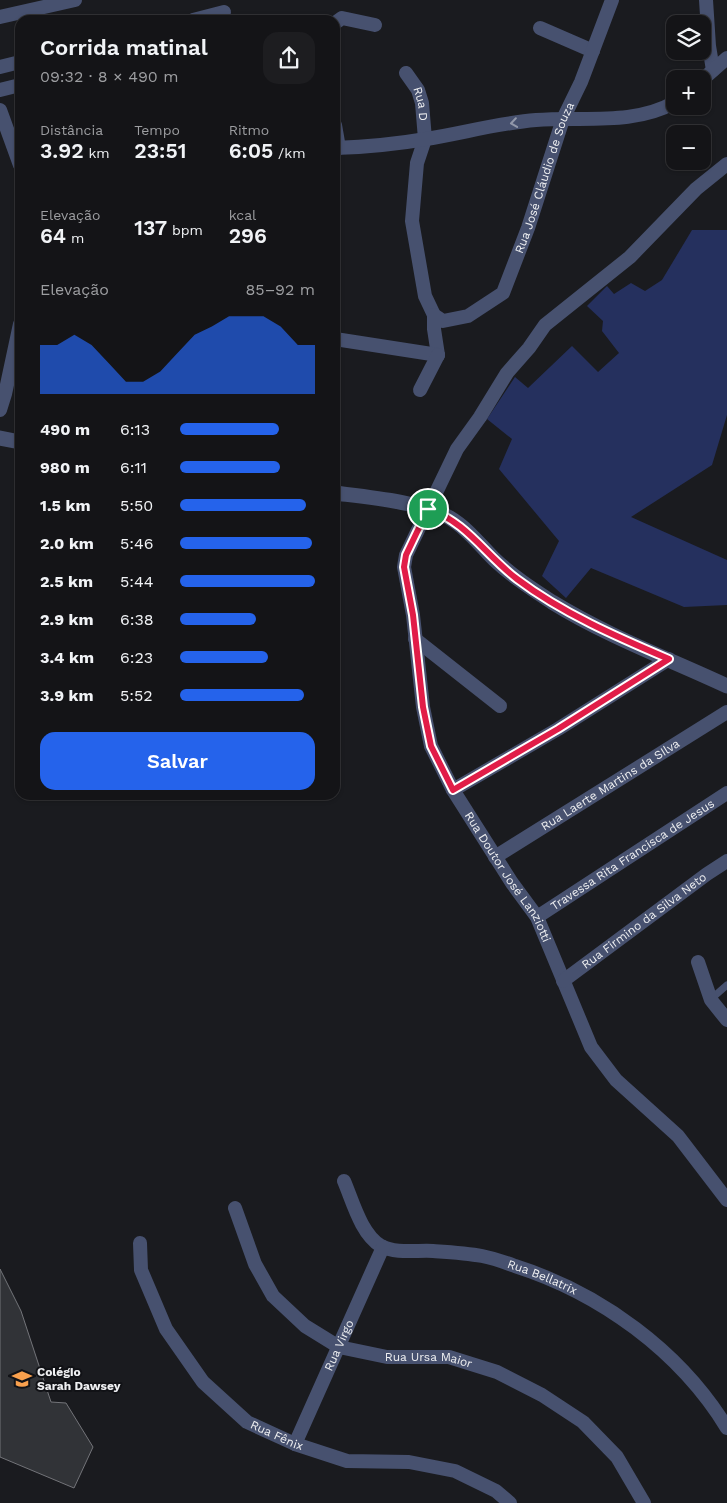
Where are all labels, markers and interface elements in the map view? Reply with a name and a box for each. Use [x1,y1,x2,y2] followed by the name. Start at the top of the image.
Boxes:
[666,15,711,170] map controls
[666,15,711,60] button: layers
[263,32,315,84] button: share
[40,35,208,60] text: Corrida matinal
[40,67,178,86] text: 09:32 · 8 × 490 m
[666,70,711,115] button: +
[410,85,430,121] street label: Rua D
[512,100,577,255] street label: Rua José Cláudio de Souza
[510,117,518,127] one-way arrow
[40,122,103,138] text: Distância
[134,122,180,138] text: Tempo
[229,122,269,138] text: Ritmo
[666,125,711,170] button: −
[40,138,84,163] text: 3.92
[134,138,186,163] text: 23:51
[229,138,273,163] text: 6:05
[84,145,110,161] text: km
[273,145,306,161] text: /km
[40,207,100,223] text: Elevação
[229,207,256,223] text: kcal
[134,215,167,240] text: 137
[167,222,203,238] text: bpm
[40,223,66,248] text: 64
[229,223,267,248] text: 296
[66,230,84,246] text: m
[40,280,109,299] text: Elevação
[245,280,315,299] text: 85–92 m
[40,420,90,439] text: 490 m
[120,420,150,439] text: 6:13
[40,458,90,477] text: 980 m
[120,458,147,477] text: 6:11
[407,488,449,530] pin
[414,495,442,523] icon: arrive
[40,496,90,515] text: 1.5 km
[120,496,153,515] text: 5:50
[40,534,94,553] text: 2.0 km
[120,534,154,553] text: 5:46
[40,572,93,591] text: 2.5 km
[120,572,154,591] text: 5:44
[40,610,94,629] text: 2.9 km
[120,610,154,629] text: 6:38
[40,648,94,667] text: 3.4 km
[120,648,153,667] text: 6:23
[40,686,94,705] text: 3.9 km
[120,686,153,705] text: 5:52
[40,732,315,790] button: Salvar
[538,736,682,833] street label: Rua Laerte Martins da SIlva
[548,796,717,913] street label: Travessa Rita Francisca de Jesus
[462,809,554,944] street label: Rua Doutor José Lanziotti
[579,870,709,972] street label: Rua Firmino da Silva Neto
[505,1257,580,1298] street label: Rua Bellatrix
[322,1318,357,1373] street label: Rua Virgo
[385,1350,474,1371] street label: Rua Ursa Maior
[37,1365,121,1393] place label: Colégio Sarah Dawsey
[11,1368,33,1390] school or university icon: Colégio Sarah Dawsey
[248,1418,305,1453] street label: Rua Fênix

